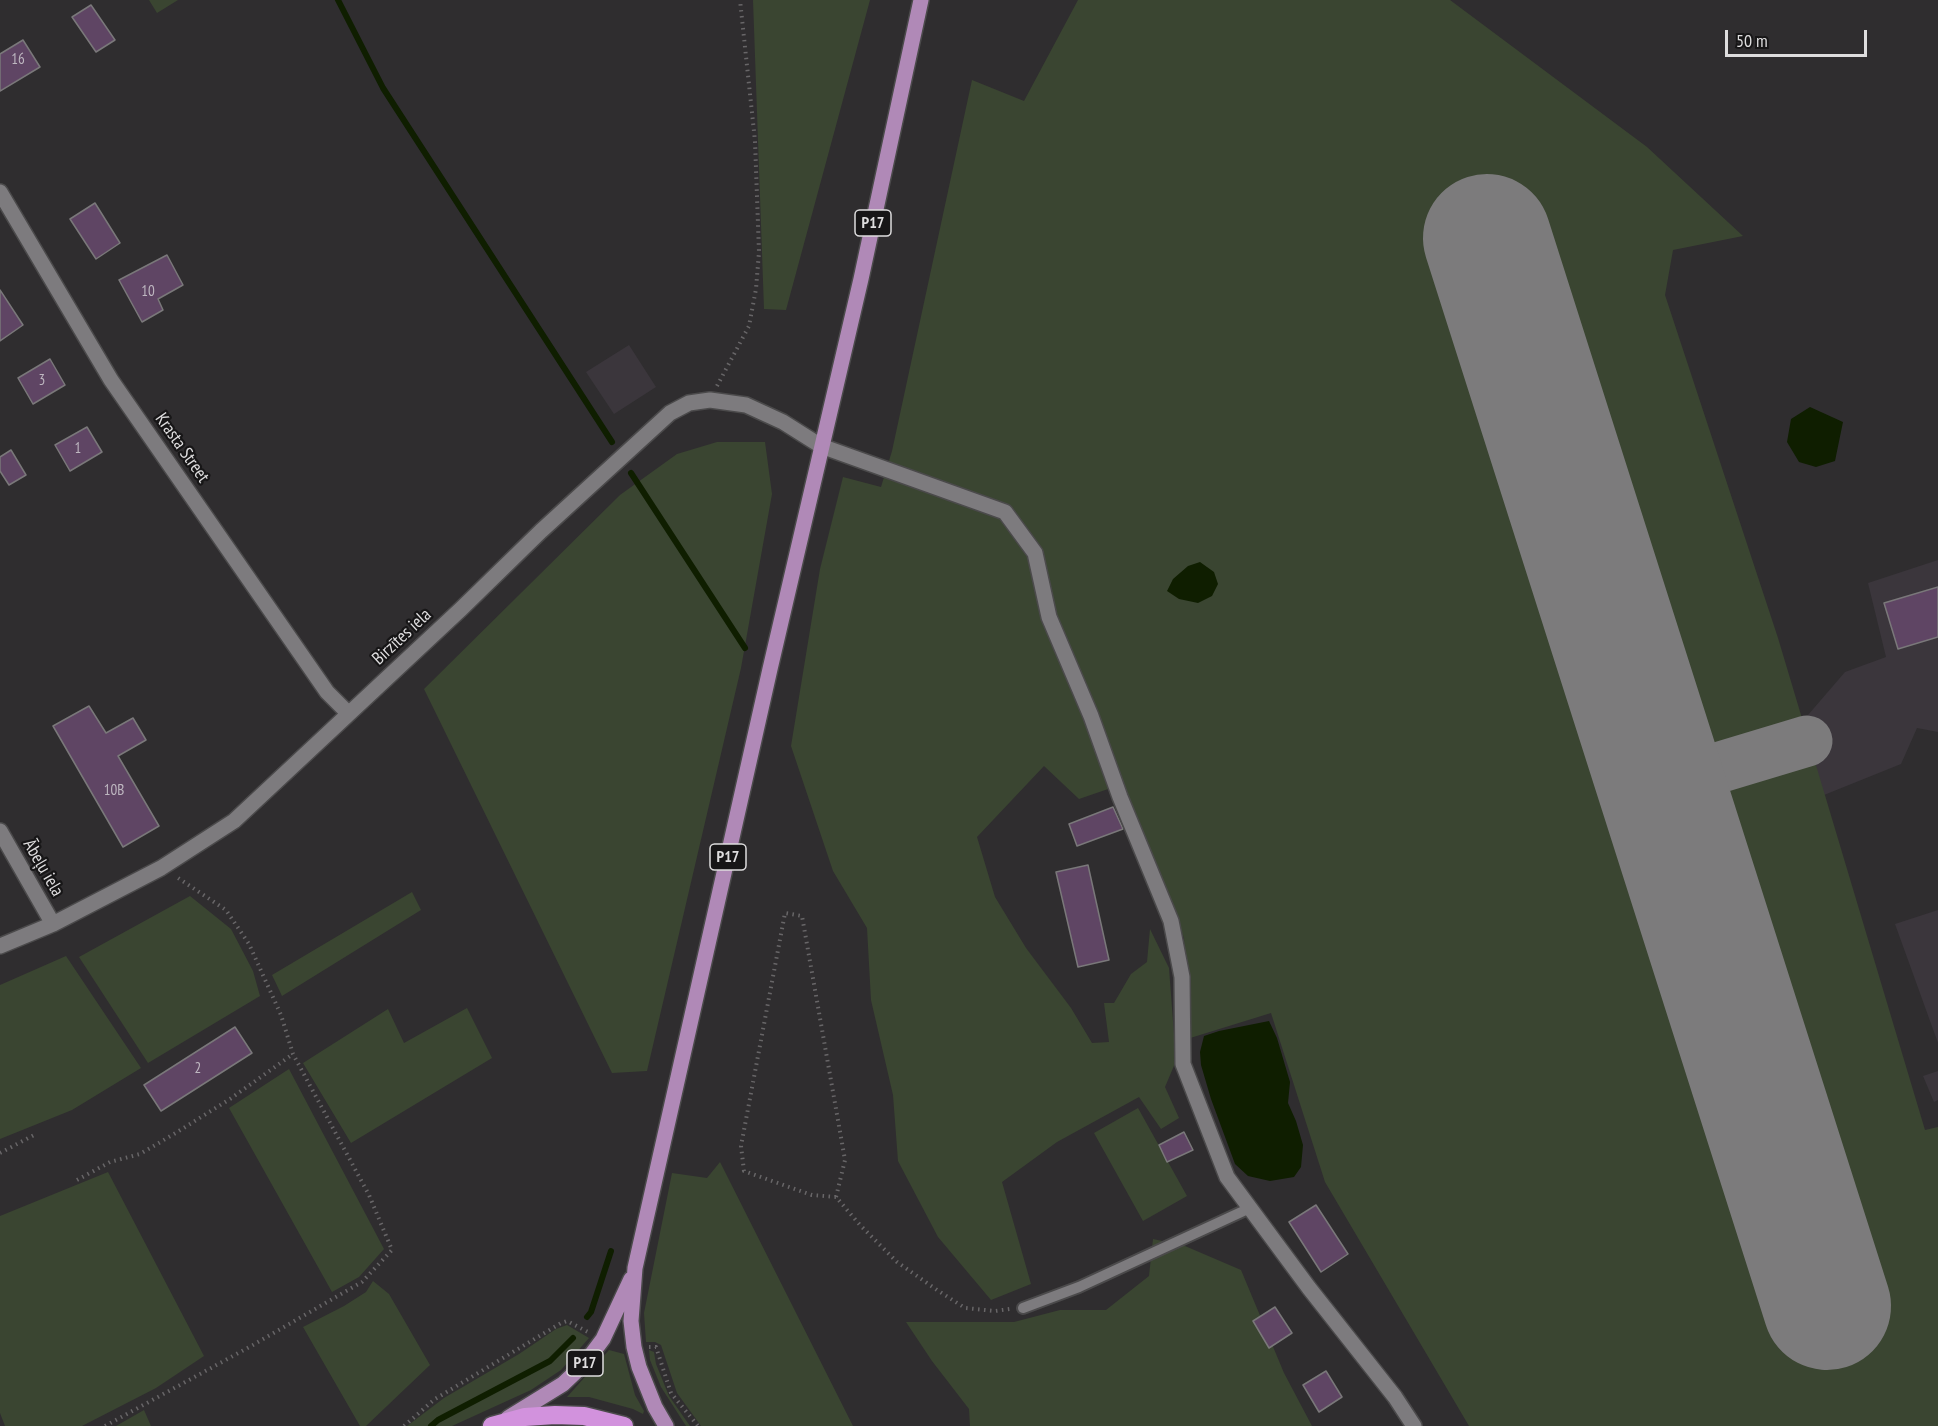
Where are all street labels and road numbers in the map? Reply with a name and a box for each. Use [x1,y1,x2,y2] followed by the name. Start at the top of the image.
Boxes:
[855,210,891,236] road number: P17
[150,409,214,487] street label: Krasta Street
[368,604,436,670] street label: Birzītes iela
[18,836,68,900] street label: Ābeļu iela
[710,844,746,870] road number: P17
[567,1350,603,1376] road number: P17

